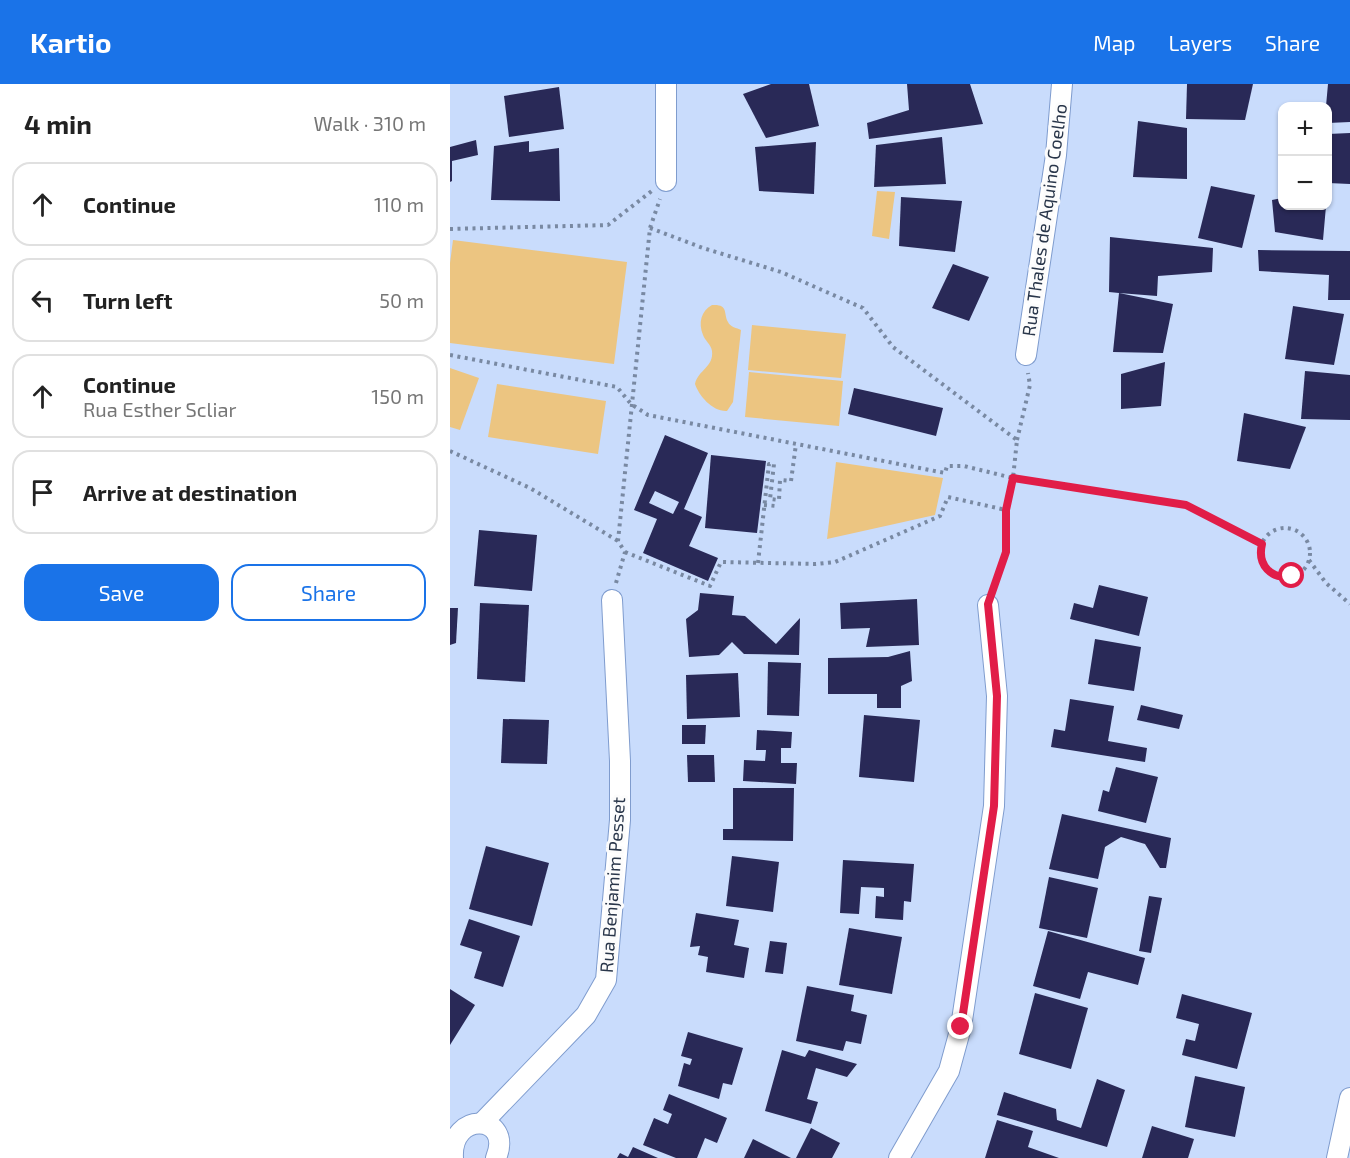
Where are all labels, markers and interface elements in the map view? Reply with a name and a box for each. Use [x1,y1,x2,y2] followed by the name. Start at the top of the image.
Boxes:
[30,25,111,59] text: Kartio
[1093,30,1135,55] text: Map
[1168,30,1232,55] text: Layers
[1265,30,1320,55] text: Share
[1017,102,1071,337] street label: Rua Thales de Aquino Coelho
[1278,102,1332,210] map controls
[1278,102,1332,156] button: +
[24,108,92,139] text: 4 min
[314,111,426,135] text: Walk · 310 m
[1278,156,1332,210] button: −
[26,188,59,221] icon: ahead
[83,191,176,217] text: Continue
[374,192,424,216] text: 110 m
[26,284,59,317] icon: left
[83,287,172,313] text: Turn left
[379,288,424,312] text: 50 m
[83,371,176,397] text: Continue
[26,380,59,413] icon: ahead
[371,384,424,408] text: 150 m
[83,397,237,421] text: Rua Esther Scliar
[26,476,59,509] icon: arrive
[83,479,297,505] text: Arrive at destination
[1278,562,1304,588] route start
[24,564,219,621] button: Save
[231,564,426,621] button: Share
[595,796,629,973] street label: Rua Benjamim Pesset
[947,1013,973,1039] route end

